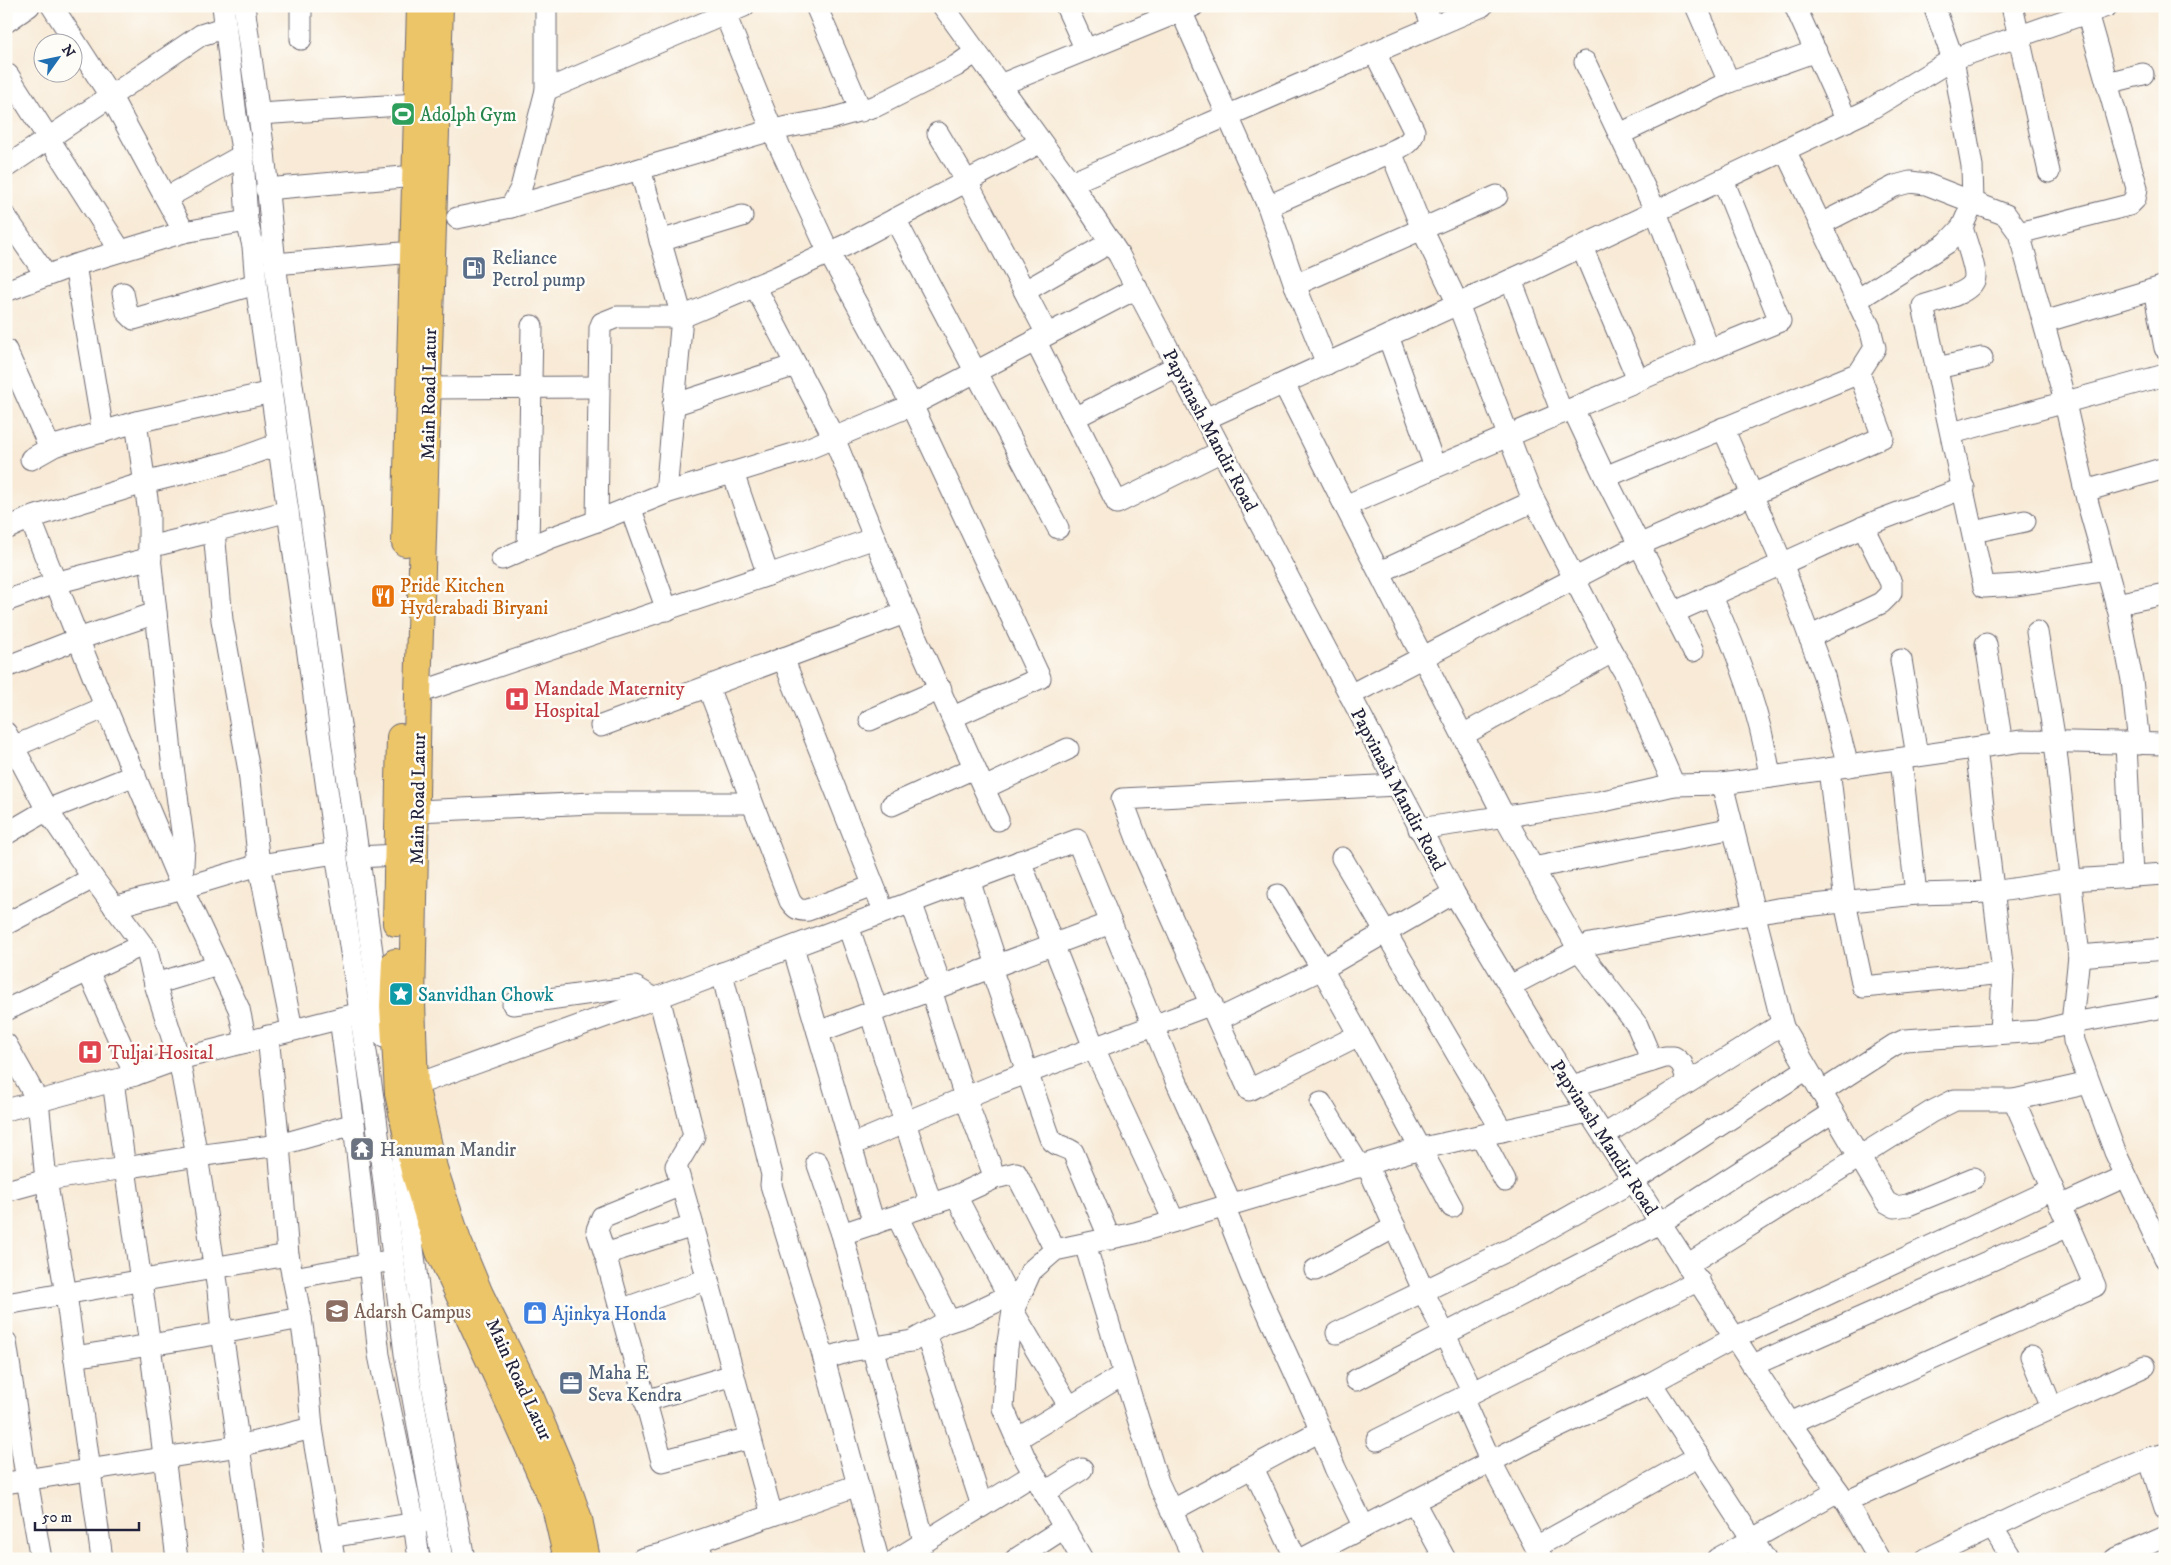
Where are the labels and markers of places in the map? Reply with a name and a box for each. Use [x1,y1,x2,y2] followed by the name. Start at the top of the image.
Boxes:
[390,101,416,127] sports icon: Adolph Gym
[420,104,517,127] place label: Adolph Gym
[492,247,585,292] place label: Reliance Petrol pump
[461,255,487,281] fuel station icon: Reliance Petrol pump
[400,575,548,620] place label: Pride Kitchen Hyderabadi Biryani
[370,583,396,609] restaurant icon: Pride Kitchen Hyderabadi Biryani
[534,678,686,723] place label: Mandade Maternity Hospital
[504,686,530,712] hospital icon: Mandade Maternity Hospital
[388,981,414,1007] place icon: Sanvidhan Chowk
[418,984,554,1007] place label: Sanvidhan Chowk
[77,1039,103,1065] hospital icon: Tuljai Hosital
[108,1042,214,1065] place label: Tuljai Hosital
[349,1136,375,1162] temple icon: Hanuman Mandir
[380,1139,516,1162] place label: Hanuman Mandir
[324,1298,350,1324] school or university icon: Adarsh Campus
[522,1300,548,1326] shop icon: Ajinkya Honda
[354,1301,471,1324] place label: Adarsh Campus
[552,1303,666,1326] place label: Ajinkya Honda
[588,1362,682,1407] place label: Maha E Seva Kendra
[558,1370,584,1396] office icon: Maha E Seva Kendra

